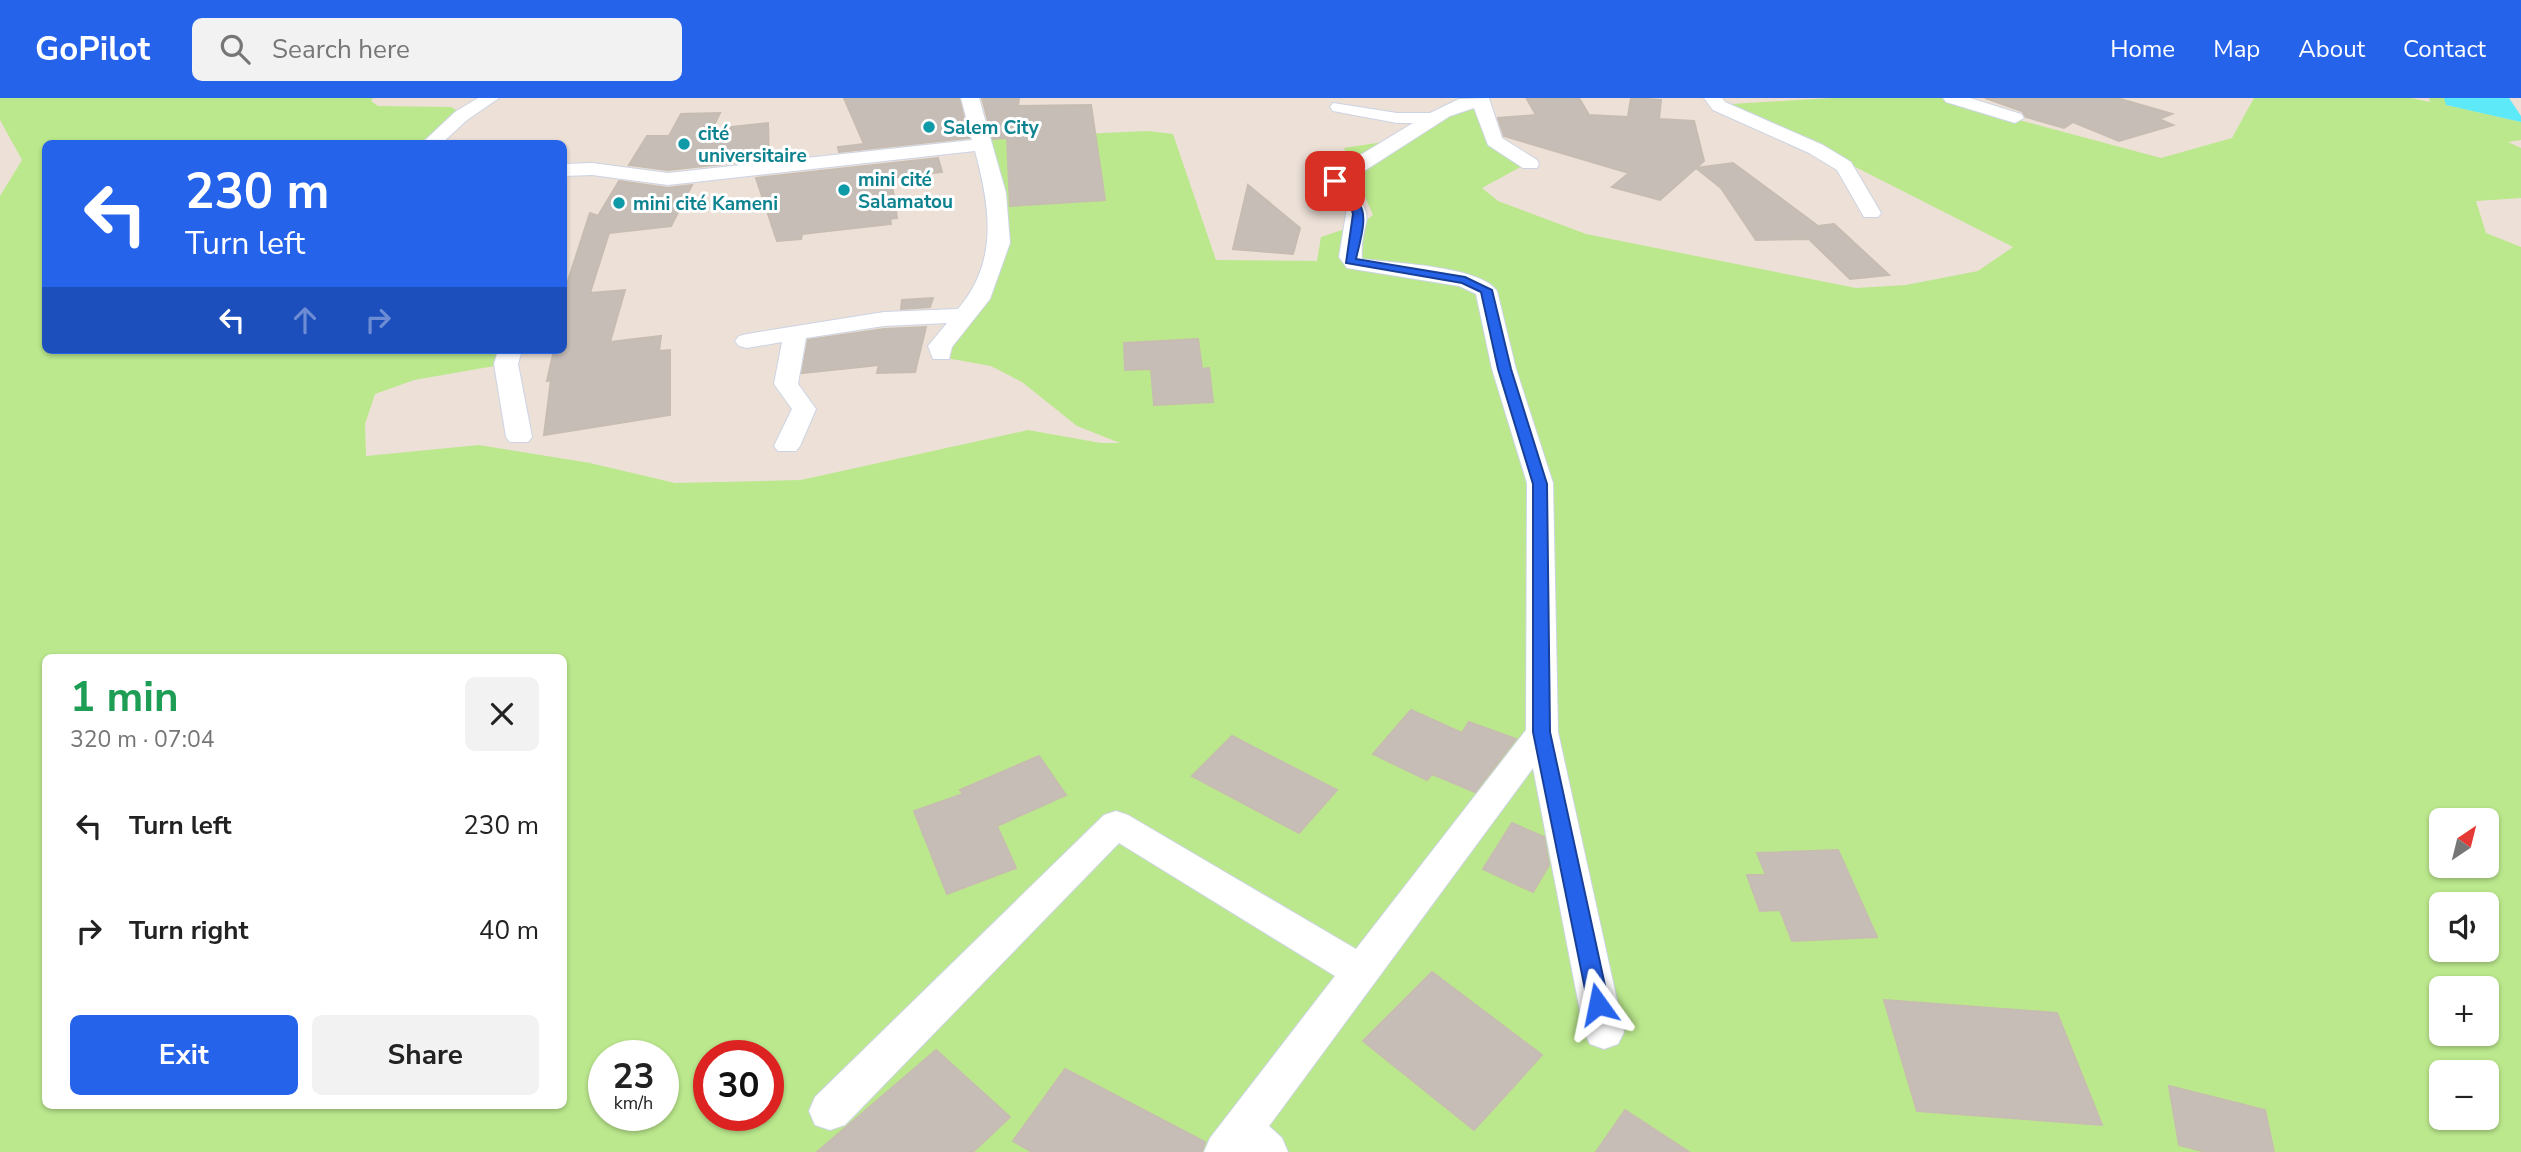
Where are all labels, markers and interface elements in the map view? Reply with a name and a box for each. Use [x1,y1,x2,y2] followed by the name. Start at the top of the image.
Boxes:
[192,18,682,81] search box
[35,27,150,72] text: GoPilot
[216,30,254,68] icon: search
[272,32,410,67] text: Search here
[2110,33,2175,65] text: Home
[2213,33,2260,65] text: Map
[2298,33,2365,65] text: About
[2403,33,2486,65] text: Contact
[943,115,1040,141] place label: Salem City
[921,119,937,135] marker: Salem City
[698,121,807,169] place label: cité universitaire
[676,136,692,152] marker: cité universitaire
[1305,151,1365,211] pin
[185,158,329,225] text: 230 m
[1316,162,1354,200] icon: arrive
[858,167,953,215] place label: mini cité Salamatou
[70,168,161,259] icon: left
[836,182,852,198] marker: mini cité Salamatou
[633,191,778,217] place label: mini cité Kameni
[611,195,627,211] marker: mini cité Kameni
[185,222,305,265] text: Turn left
[213,301,251,339] icon: left
[286,301,324,339] icon: ahead
[359,301,397,339] icon: right
[70,669,179,726] text: 1 min
[465,677,539,751] button: close
[70,724,215,755] text: 320 m · 07:04
[70,807,108,845] icon: left
[129,808,232,843] text: Turn left
[463,808,539,843] text: 230 m
[2429,808,2499,878] north arrow
[2429,808,2499,1130] map controls
[2429,892,2499,962] button: sound
[70,912,108,950] icon: right
[129,913,248,948] text: Turn right
[479,913,539,948] text: 40 m
[1561,967,1635,1041] position arrow
[2429,976,2499,1046] button: +
[70,1015,298,1095] button: Exit
[312,1015,539,1095] button: Share
[693,1040,784,1131] speed limit sign: 30
[612,1053,655,1100] text: 23
[2429,1060,2499,1130] button: −
[614,1091,653,1115] text: km/h

